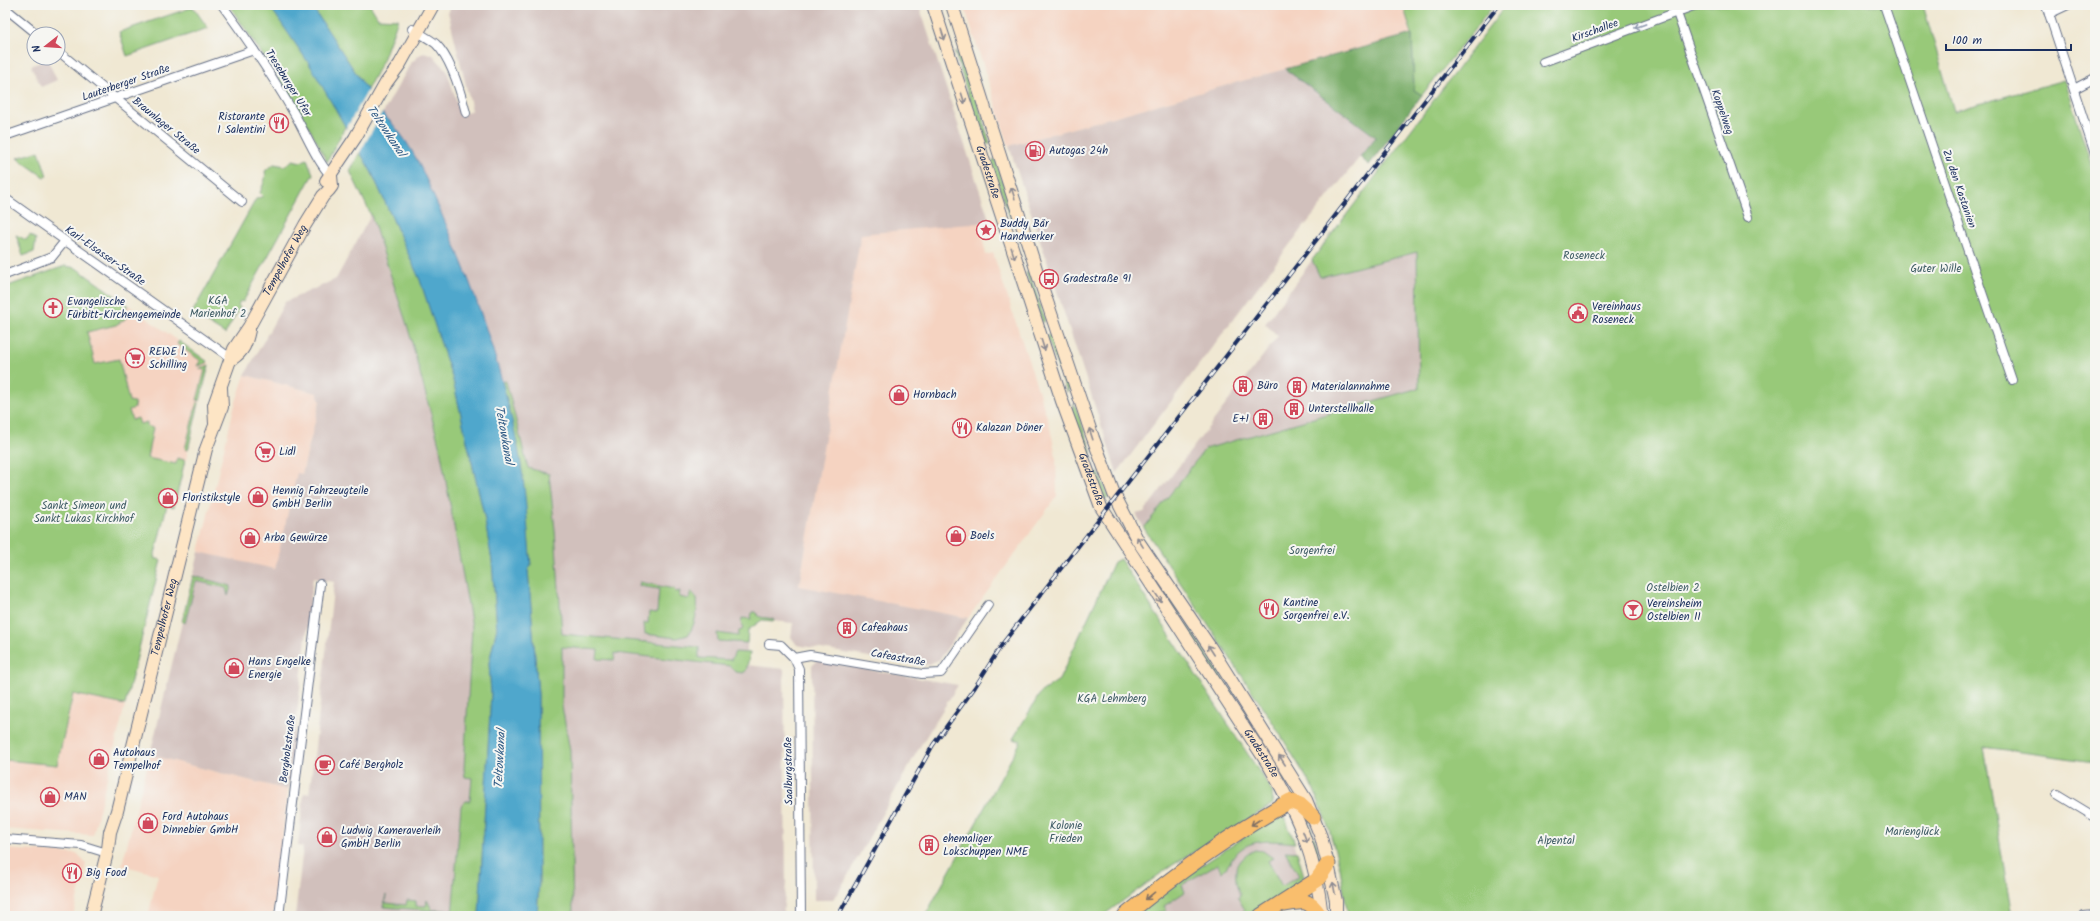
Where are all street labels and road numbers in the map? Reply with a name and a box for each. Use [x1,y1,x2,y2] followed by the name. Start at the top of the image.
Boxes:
[1569,14,1621,48] street label: Kirschallee
[260,46,317,121] street label: Treseburger Ufer
[79,59,173,107] street label: Lauterberger Straße
[1706,87,1738,137] street label: Koppelweg
[128,93,204,159] street label: Braunlager Straße
[970,143,1005,201] street label: Gradestraße
[1937,147,1981,231] street label: Zu den Kastanien
[61,221,149,291] street label: Karl-Elsasser-Straße
[259,221,313,300] street label: Tempelhofer Weg
[1073,450,1109,508] street label: Gradestraße
[146,576,183,658] street label: Tempelhofer Weg
[869,644,927,672] street label: Cafeastraße
[275,714,301,784] street label: Bergholzstraße
[1238,725,1283,781] street label: Gradestraße
[779,737,799,805] street label: Saalburgstraße

